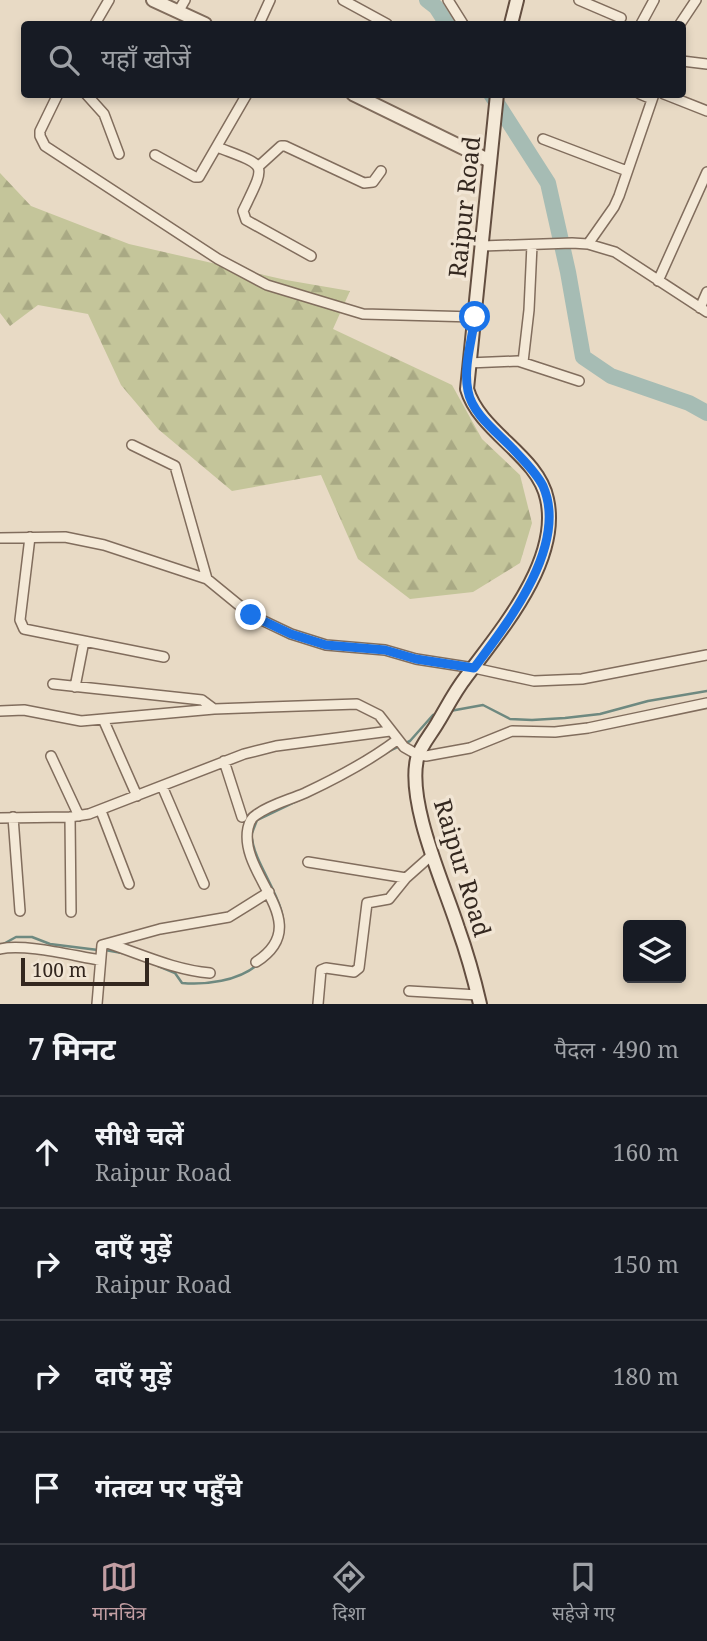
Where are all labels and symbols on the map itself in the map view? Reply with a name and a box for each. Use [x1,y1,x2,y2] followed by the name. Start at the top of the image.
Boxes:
[440,134,487,279] street label: Raipur Road
[459,301,490,332] route start
[235,599,266,630] route end
[427,795,500,941] street label: Raipur Road
[21,955,149,987] scale bar

